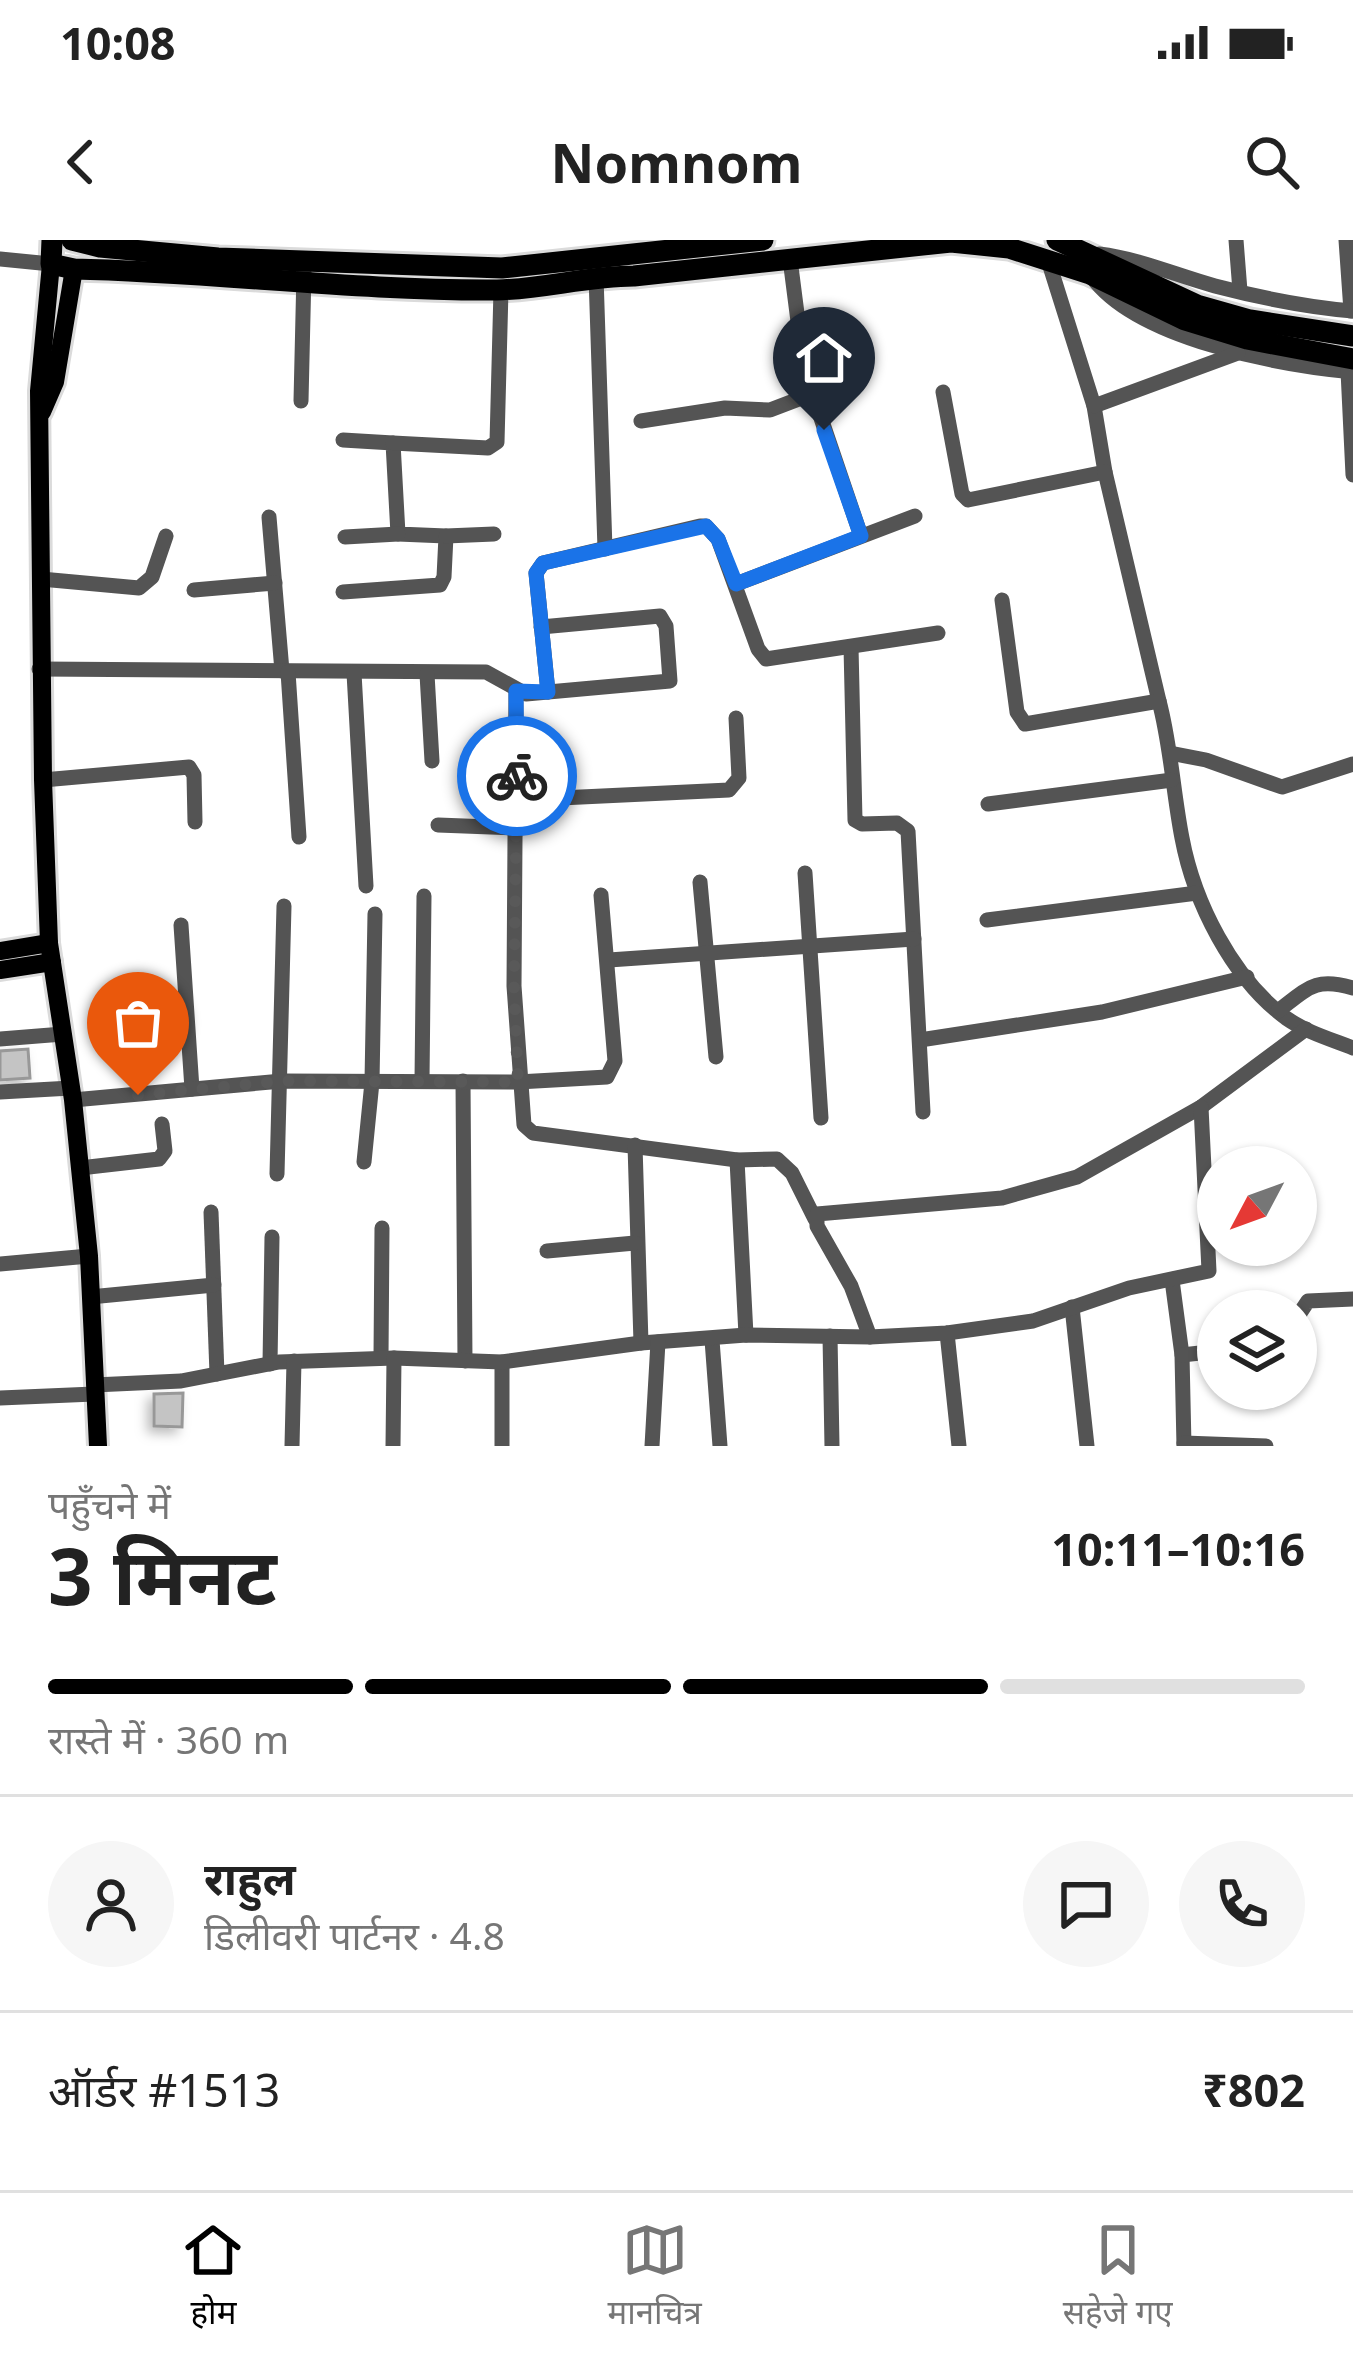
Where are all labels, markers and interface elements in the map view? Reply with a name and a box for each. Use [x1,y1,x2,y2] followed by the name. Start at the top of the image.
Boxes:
[60,12,176,73] text: 10:08
[551,125,802,199] text: Nomnom
[48,129,114,195] icon: back
[1239,129,1305,195] icon: search
[773,307,875,430] pin
[791,325,857,391] icon: home
[457,716,577,836] courier
[484,743,550,809] icon: bike
[87,972,189,1095] pin
[105,990,171,1056] icon: bag
[1197,1146,1317,1266] north arrow
[1197,1146,1317,1410] map controls
[1197,1290,1317,1410] button: layers
[48,1477,171,1530] text: पहुँचने में
[1051,1518,1305,1579] text: 10:11–10:16
[48,1522,277,1628] text: 3 मिनट
[48,1712,289,1765] text: रास्ते में · 360 m
[48,1841,174,1967] button: person
[1023,1841,1149,1967] button: chat
[1179,1841,1305,1967] button: phone
[204,1847,296,1908] text: राहुल
[204,1908,505,1961] text: डिलीवरी पार्टनर · 4.8
[48,2059,280,2120] text: ऑर्डर #1513
[1202,2059,1305,2120] text: ₹802
[180,2217,246,2334] tab: होम
[607,2217,702,2334] tab: मानचित्र
[1063,2217,1172,2334] tab: सहेजे गए

